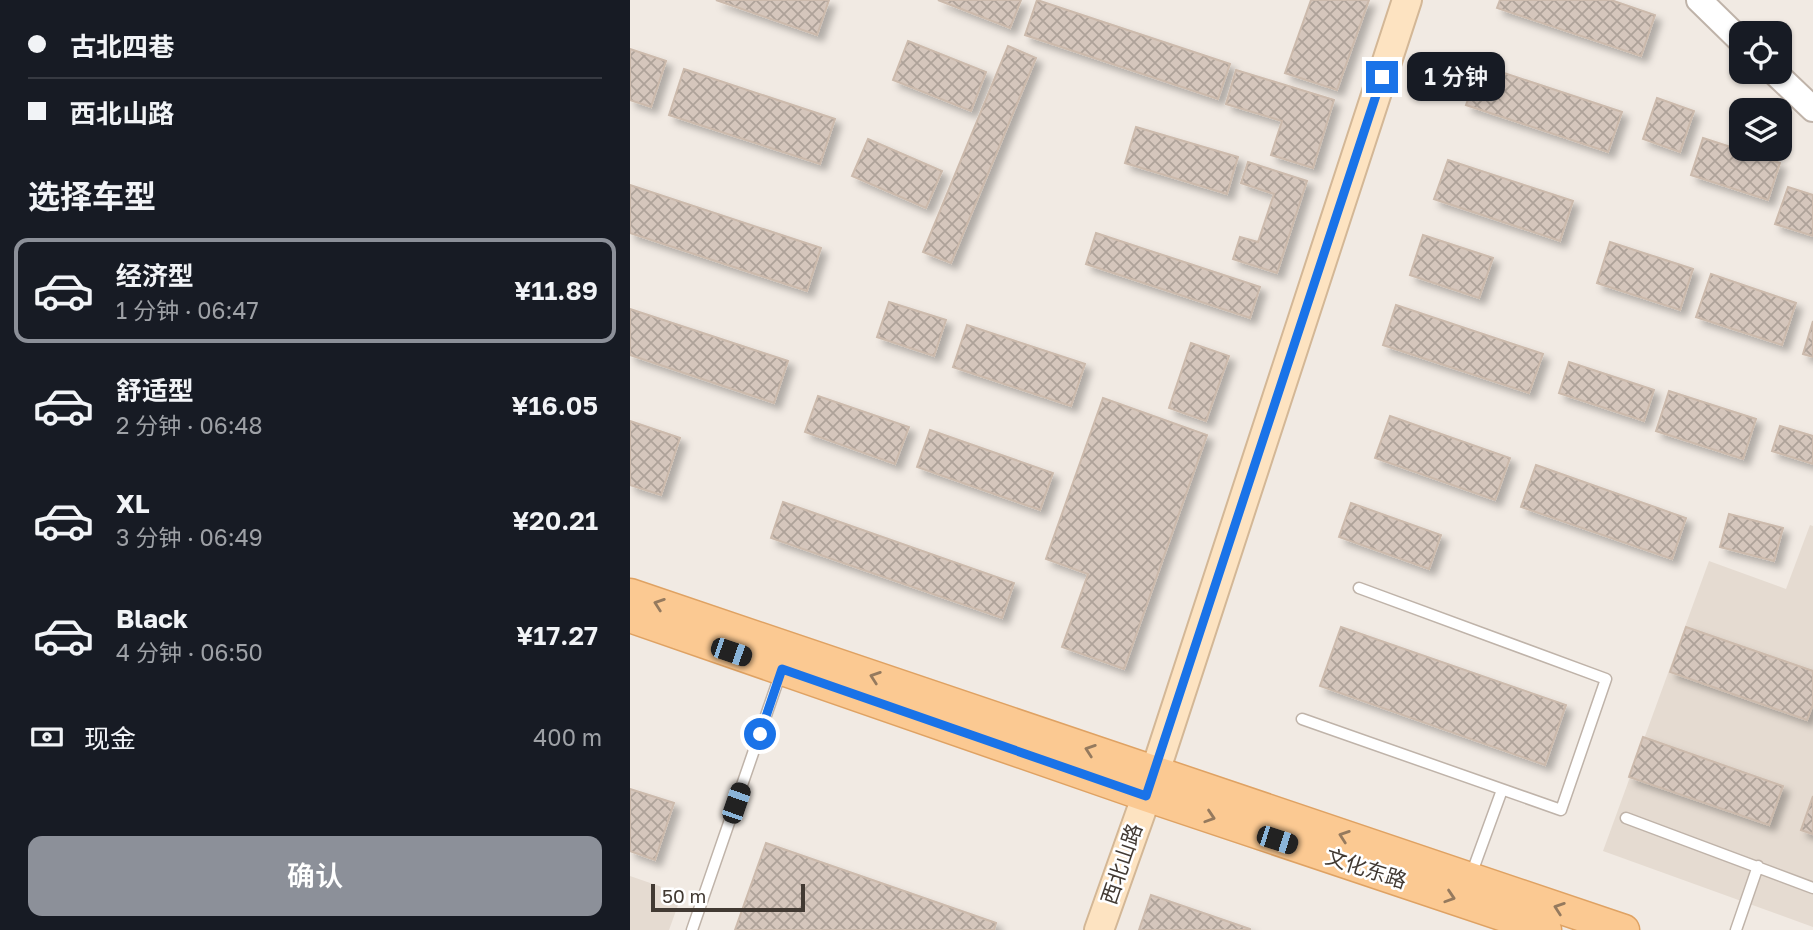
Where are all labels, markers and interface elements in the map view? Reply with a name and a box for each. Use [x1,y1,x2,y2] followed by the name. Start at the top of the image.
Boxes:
[1729,21,1792,161] map controls
[1729,21,1792,84] button: locate
[70,31,174,62] text: 古北四巷
[1406,52,1504,102] callout: 1 分钟
[1366,61,1398,93] route end
[1424,62,1488,90] text: 1 分钟
[70,98,174,129] text: 西北山路
[1729,98,1792,161] button: layers
[28,177,156,215] text: 选择车型
[32,259,95,322] icon: car
[116,260,194,291] text: 经济型
[514,275,598,306] text: ¥11.89
[116,296,259,324] text: 1 分钟 · 06:47
[32,374,95,437] icon: car
[116,375,194,406] text: 舒适型
[512,390,598,421] text: ¥16.05
[116,411,263,439] text: 2 分钟 · 06:48
[116,488,150,519] text: XL
[32,489,95,552] icon: car
[512,505,598,536] text: ¥20.21
[116,523,263,551] text: 3 分钟 · 06:49
[654,598,666,612] one-way arrow
[116,603,188,634] text: Black
[32,604,95,667] icon: car
[516,620,598,651] text: ¥17.27
[708,635,755,669] car
[116,638,263,666] text: 4 分钟 · 06:50
[869,671,881,685] one-way arrow
[28,718,66,756] icon: cash
[744,718,776,750] route start
[84,723,136,754] text: 现金
[533,723,602,751] text: 400 m
[1085,744,1097,758] one-way arrow
[720,780,753,826] car
[1204,809,1216,824] one-way arrow
[1095,820,1147,908] street label: 西北山路
[1254,824,1301,856] car
[1338,830,1350,844] one-way arrow
[28,836,602,916] button: 确认
[1322,843,1410,893] street label: 文化东路
[651,881,805,913] scale bar
[662,884,706,907] text: 50 m
[1443,889,1455,903] one-way arrow
[1554,902,1566,916] one-way arrow

